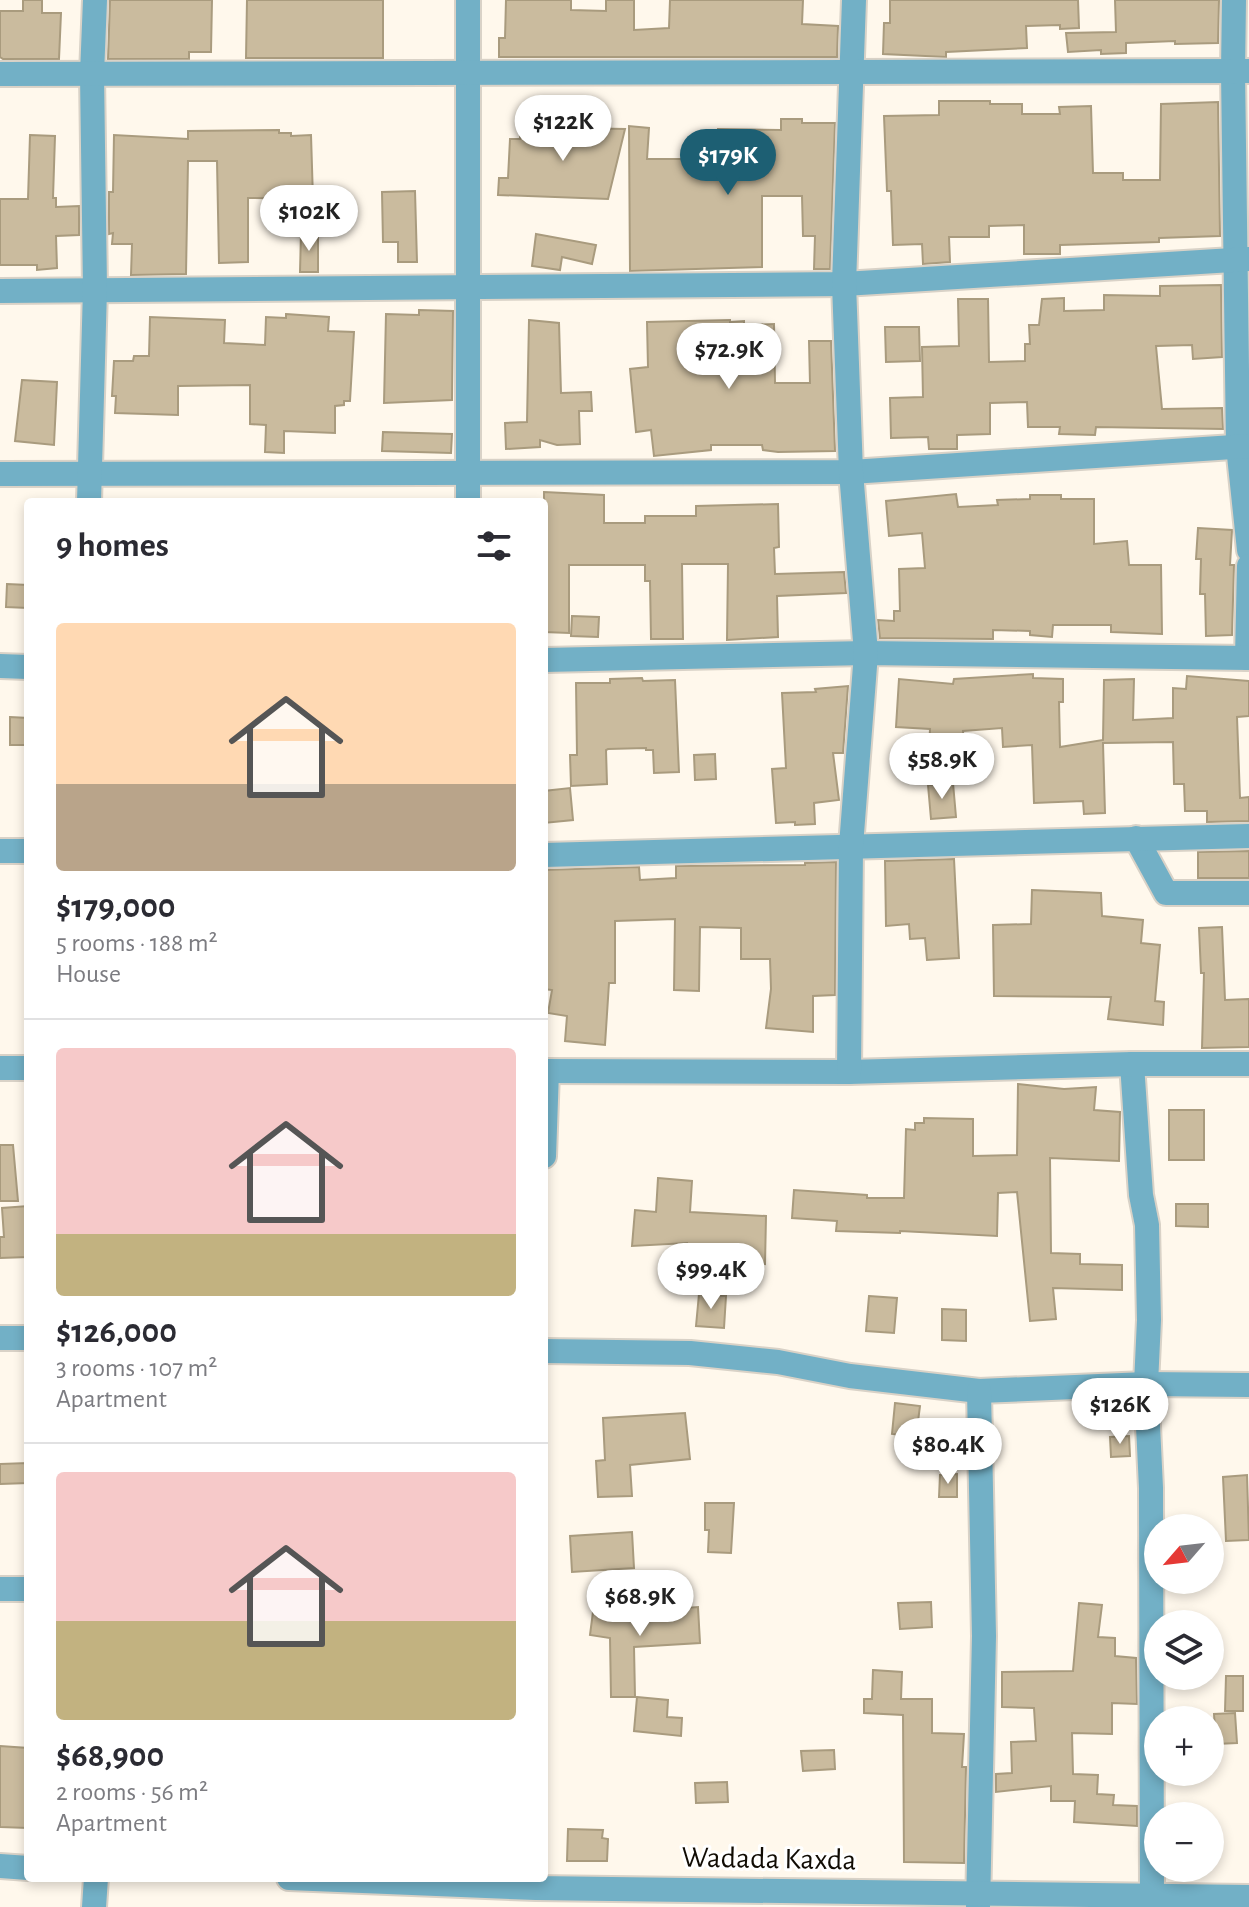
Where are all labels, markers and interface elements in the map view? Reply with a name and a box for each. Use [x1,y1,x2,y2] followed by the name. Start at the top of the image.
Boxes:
[507,95,619,163] pin: $122K
[533,108,593,134] text: $122K
[672,129,784,197] pin: $179K
[698,142,758,168] text: $179K
[253,185,365,253] pin: $102K
[278,198,340,224] text: $102K
[664,323,794,391] pin: $72.9K
[695,336,763,362] text: $72.9K
[472,524,516,568] icon: filters
[56,529,169,563] text: 9 homes
[214,675,358,819] icon: home
[877,733,1007,801] pin: $58.9K
[907,746,977,772] text: $58.9K
[56,890,176,924] text: $179,000
[56,930,218,956] text: 5 rooms · 188 m²
[56,961,121,987] text: House
[214,1100,358,1244] icon: home
[646,1243,776,1311] pin: $99.4K
[675,1256,747,1282] text: $99.4K
[56,1315,177,1349] text: $126,000
[56,1355,217,1381] text: 3 rooms · 107 m²
[1064,1378,1176,1446] pin: $126K
[56,1386,167,1412] text: Apartment
[1089,1391,1151,1417] text: $126K
[883,1418,1013,1486] pin: $80.4K
[912,1431,984,1457] text: $80.4K
[1144,1514,1224,1594] north arrow
[1144,1514,1224,1882] map controls
[214,1524,358,1668] icon: home
[575,1570,705,1638] pin: $68.9K
[605,1583,675,1609] text: $68.9K
[1144,1610,1224,1690] button: layers
[1144,1706,1224,1786] button: +
[56,1739,164,1773] text: $68,900
[56,1779,208,1805] text: 2 rooms · 56 m²
[1144,1802,1224,1882] button: −
[56,1810,167,1836] text: Apartment
[681,1842,857,1876] street label: Wadada Kaxda

